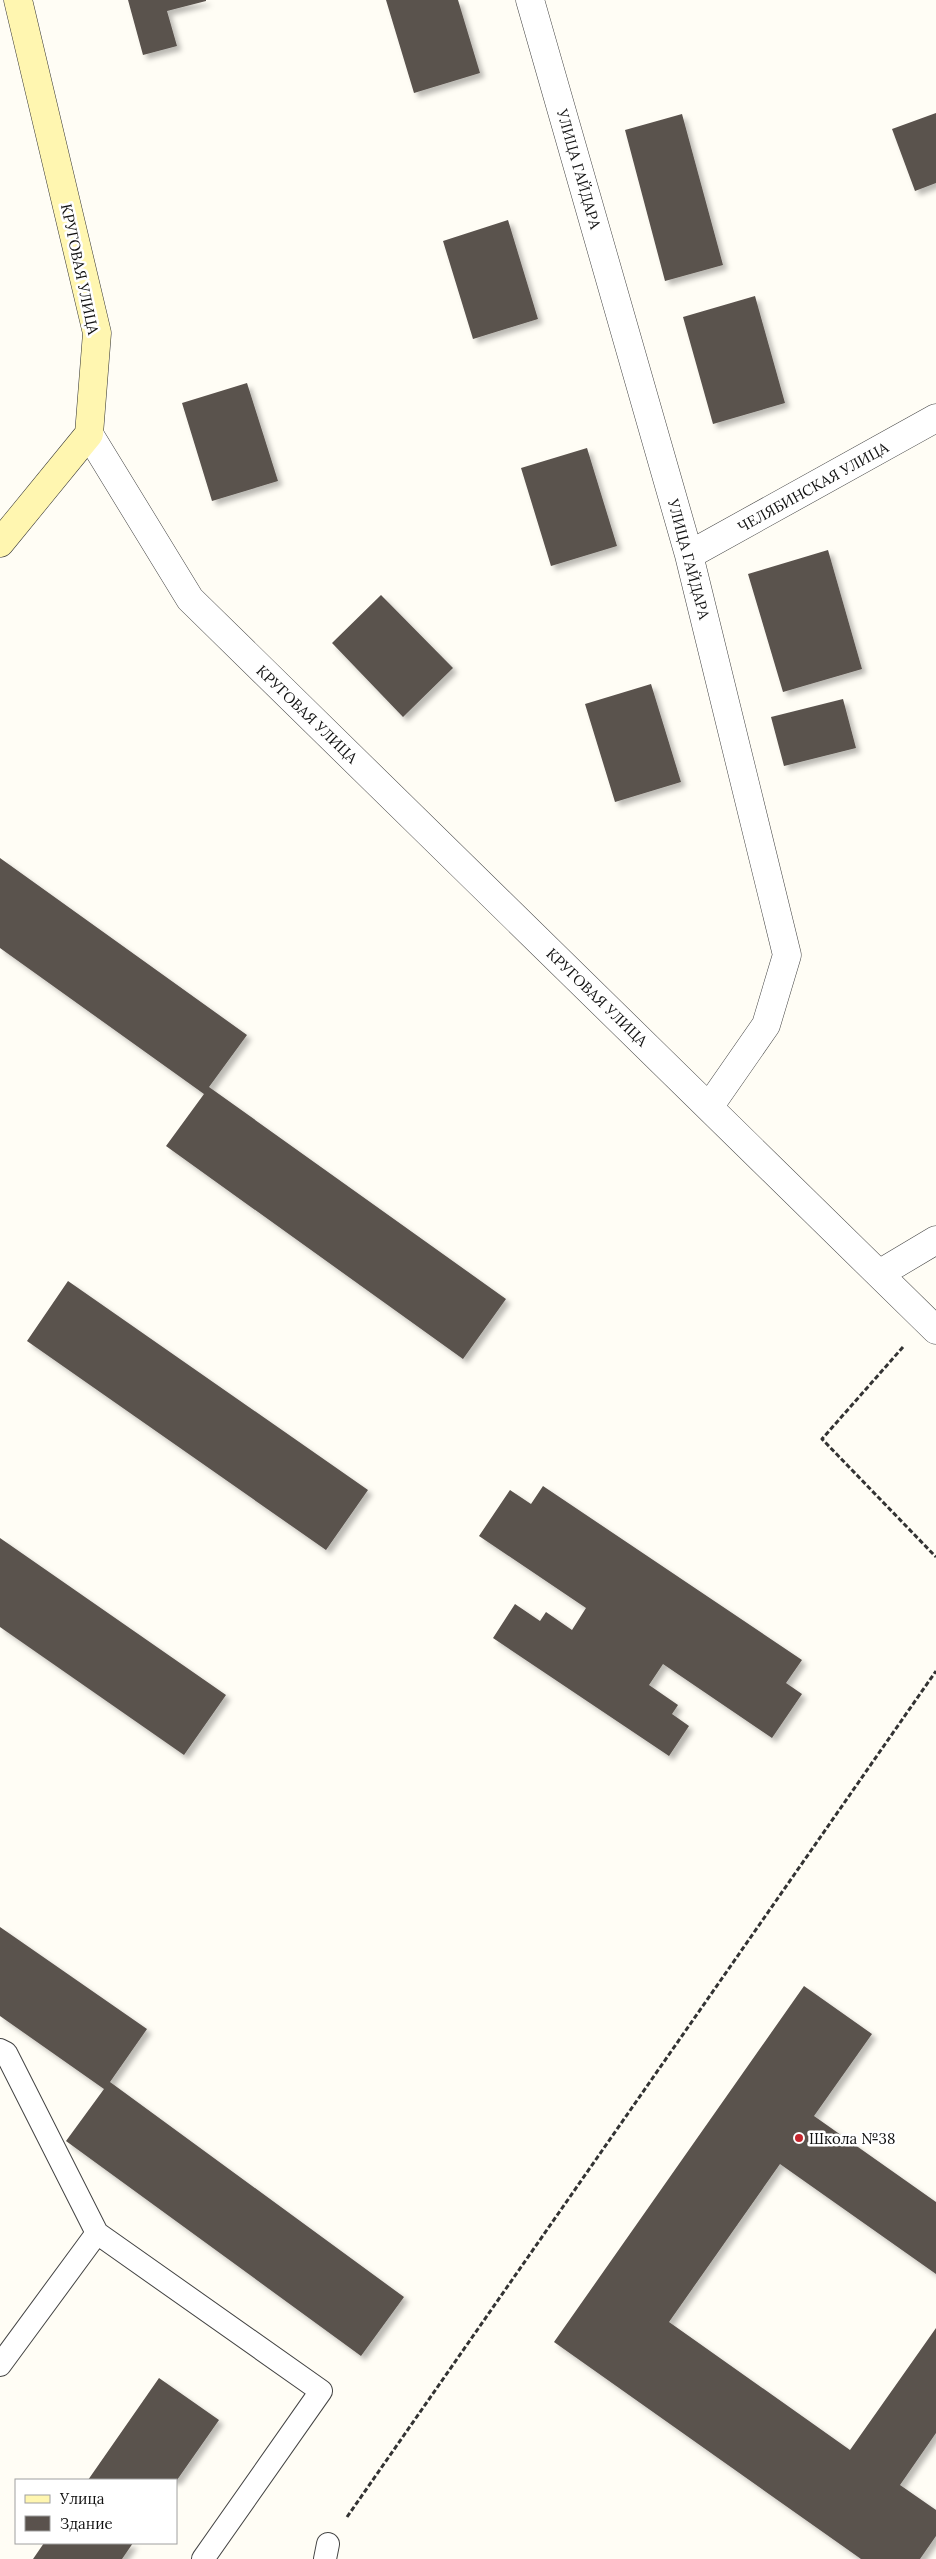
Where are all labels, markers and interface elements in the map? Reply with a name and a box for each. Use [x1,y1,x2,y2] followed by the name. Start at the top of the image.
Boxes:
[553,106,605,232] street label: УЛИЦА ГАЙДАРА
[57,202,103,337] street label: КРУГОВАЯ УЛИЦА
[734,437,892,536] street label: ЧЕЛЯБИНСКАЯ УЛИЦА
[664,496,714,622] street label: УЛИЦА ГАЙДАРА
[252,661,362,768] street label: КРУГОВАЯ УЛИЦА
[542,944,652,1051] street label: КРУГОВАЯ УЛИЦА
[809,2129,895,2148] place label: Школа №38
[793,2132,805,2144] marker: Школа №38
[15,2479,178,2544] legend
[59,2489,105,2508] text: Улица
[60,2514,113,2533] text: Здание

